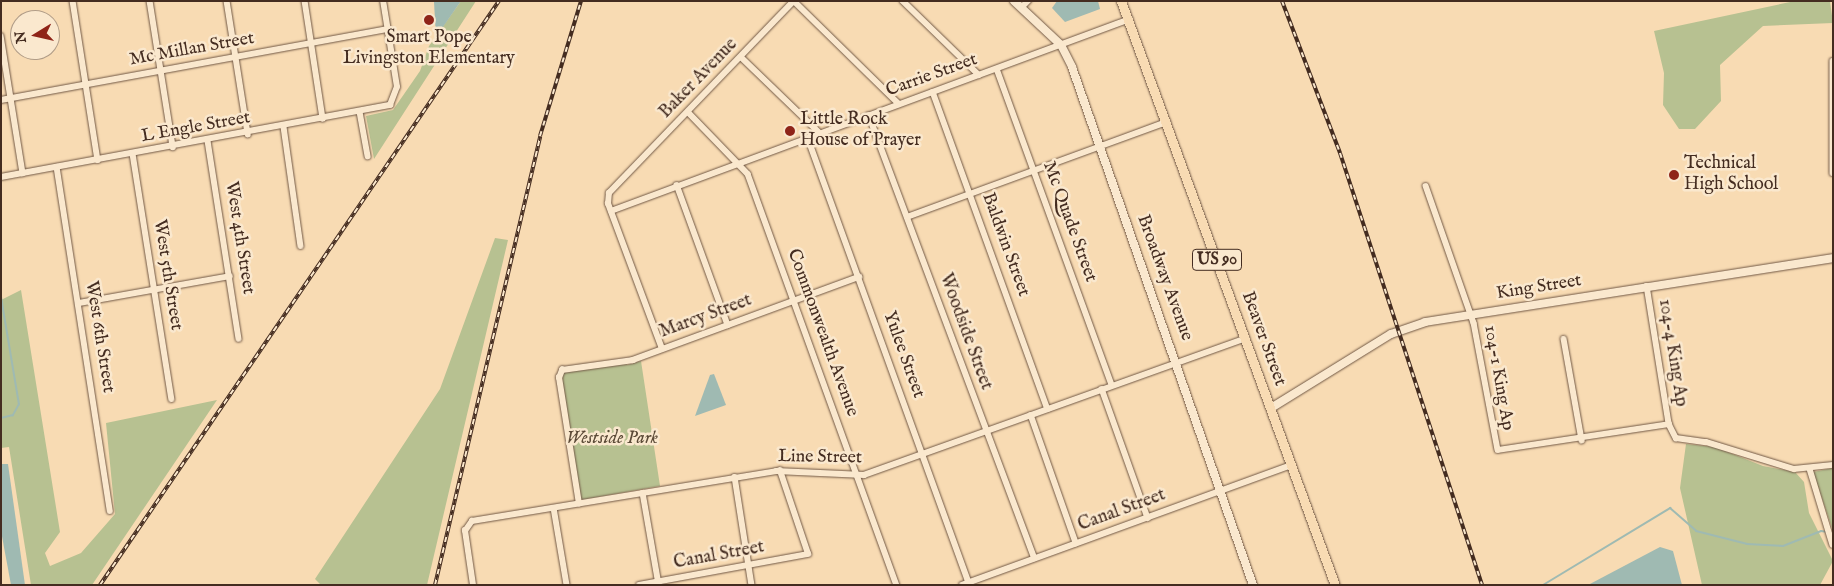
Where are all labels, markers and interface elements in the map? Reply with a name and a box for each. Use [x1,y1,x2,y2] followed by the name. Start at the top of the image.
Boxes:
[10,10,60,60] north arrow
[423,14,435,26] marker: Smart Pope Livingston Elementary
[128,28,256,72] street label: Mc Millan Street
[343,28,515,70] place label: Smart Pope Livingston Elementary
[11,30,31,45] text: N
[655,34,743,124] street label: Baker Avenue
[883,50,981,102] street label: Carrie Street
[140,108,252,148] street label: L Engle Street
[800,110,921,152] place label: Little Rock House of Prayer
[784,125,796,137] marker: Little Rock House of Prayer
[1684,154,1778,196] place label: Technical High School
[1037,159,1101,285] street label: Mc Quade Street
[1668,169,1680,181] marker: Technical High School
[219,180,259,296] street label: West 4th Street
[976,190,1034,300] street label: Baldwin Street
[1131,212,1197,344] street label: Broadway Avenue
[148,218,186,332] street label: West 5th Street
[782,246,862,420] street label: Commonwealth Avenue
[1192,246,1242,274] road number: US 90
[934,271,996,393] street label: Woodside Street
[1495,271,1583,305] street label: King Street
[79,280,119,394] street label: West 6th Street
[1236,289,1290,389] street label: Beaver Street
[657,290,755,344] street label: Marcy Street
[1653,298,1691,408] street label: 104-4 King Ap
[877,309,929,401] street label: Yulee Street
[1478,324,1518,432] street label: 104-1 King Ap
[566,428,658,450] park label: Westside Park
[778,446,862,470] street label: Line Street
[1075,485,1169,537] street label: Canal Street
[672,537,766,575] street label: Canal Street

